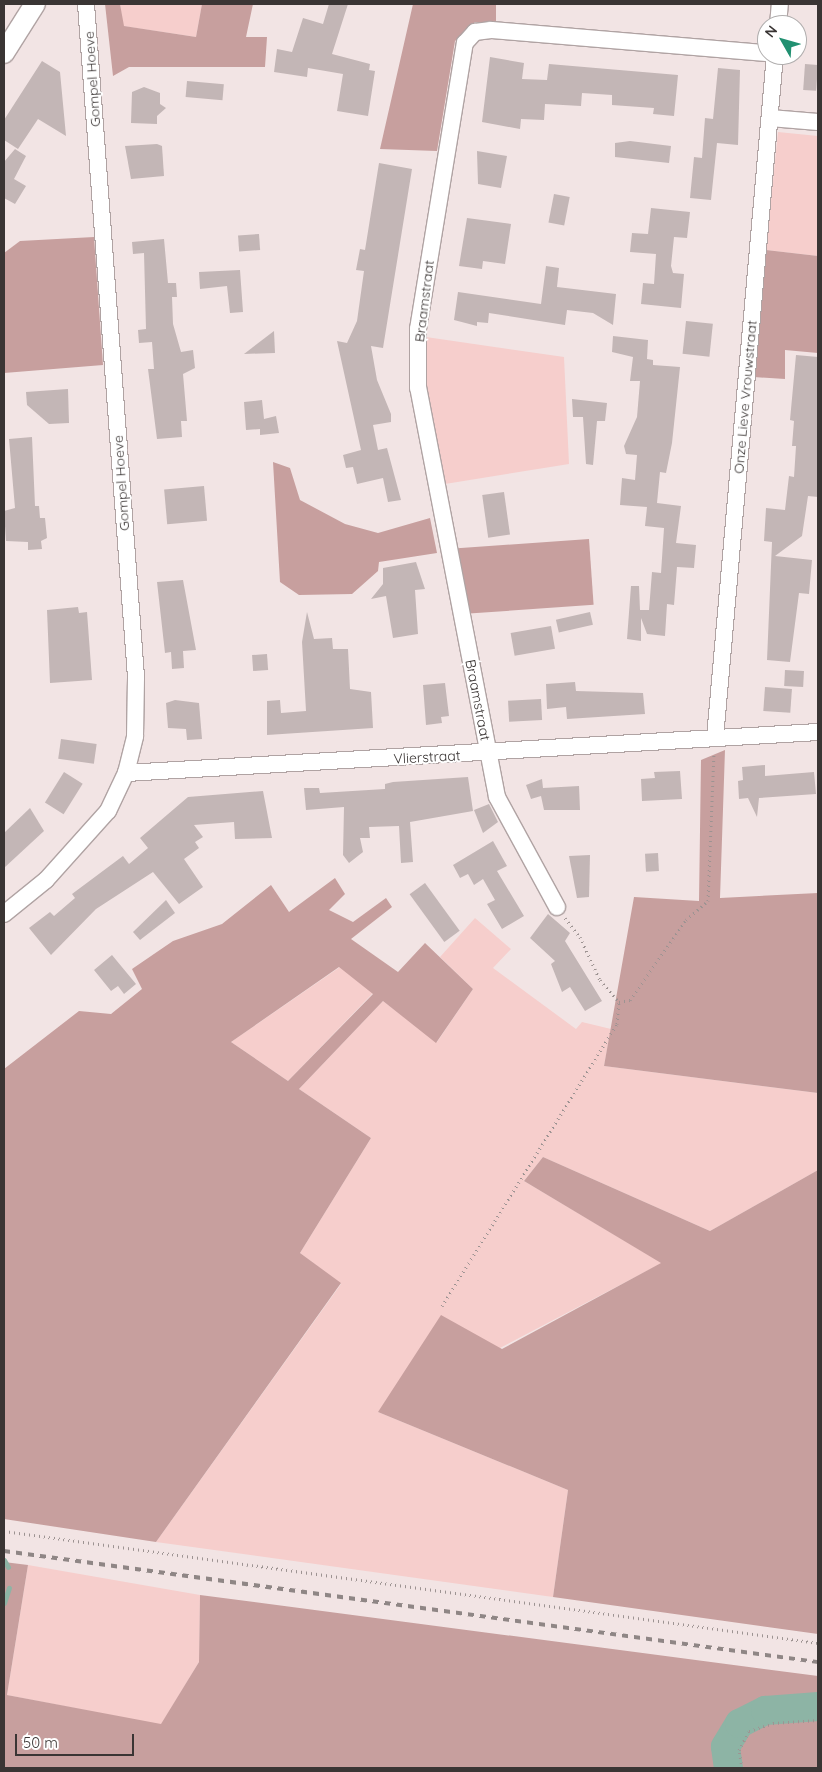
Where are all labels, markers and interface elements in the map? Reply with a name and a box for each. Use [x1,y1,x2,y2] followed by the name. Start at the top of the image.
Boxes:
[757,15,807,65] north arrow
[761,22,781,41] text: N
[80,31,104,127] street label: Gompel Hoeve
[411,259,437,343] street label: Braamstraat
[730,320,760,474] street label: Onze Lieve Vrouwstraat
[109,435,133,531] street label: Gompel Hoeve
[462,658,494,742] street label: Braamstraat
[393,747,461,767] street label: Vlierstraat
[18,1724,136,1756] scale bar
[23,1733,58,1752] text: 50 m

